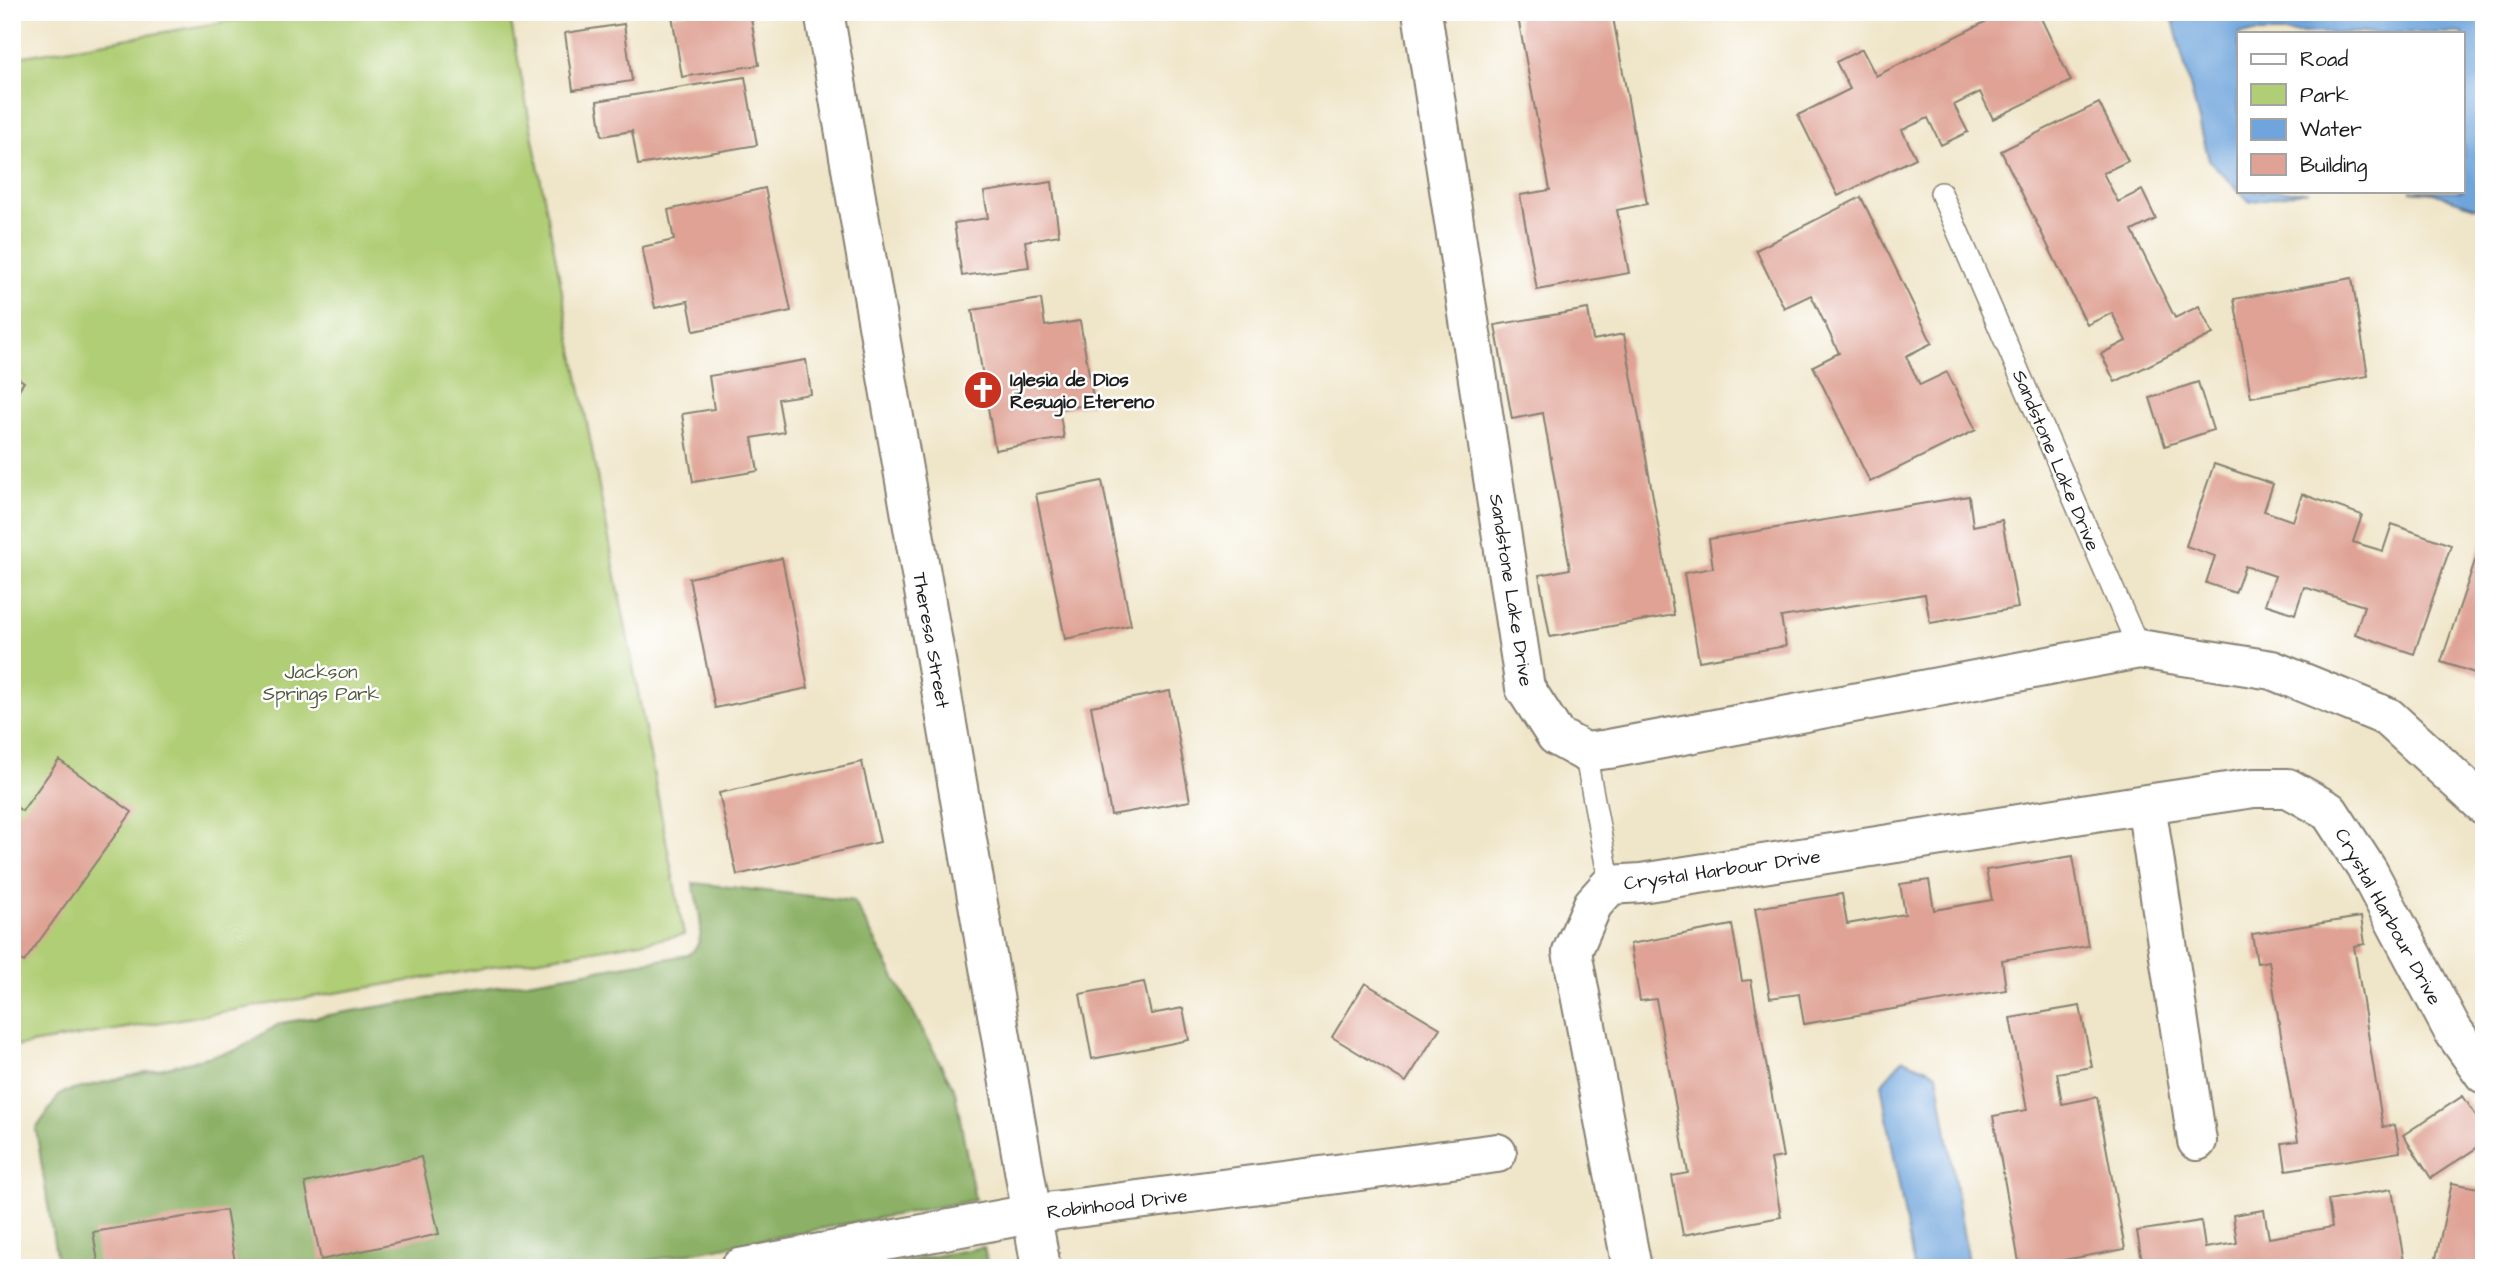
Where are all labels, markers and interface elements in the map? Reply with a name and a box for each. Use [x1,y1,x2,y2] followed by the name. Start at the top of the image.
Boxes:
[2237,32,2464,192] legend
[2300,45,2348,74] text: Road
[2300,81,2349,110] text: Park
[2300,115,2362,144] text: Water
[2300,151,2368,182] text: Building
[2005,366,2106,555] street label: Sandstone Lake Drive
[1010,367,1154,417] place label: Iglesia de Dios Resugio Etereno
[962,369,1004,411] church icon: Iglesia de Dios Resugio Etereno
[1482,492,1539,688] street label: Sandstone Lake Drive
[905,570,956,711] street label: Theresa Street
[263,659,380,709] park label: Jackson Springs Park
[2327,823,2448,1011] street label: Crystal Harbour Drive
[1622,843,1822,899] street label: Crystal Harbour Drive
[1045,1182,1189,1226] street label: Robinhood Drive

